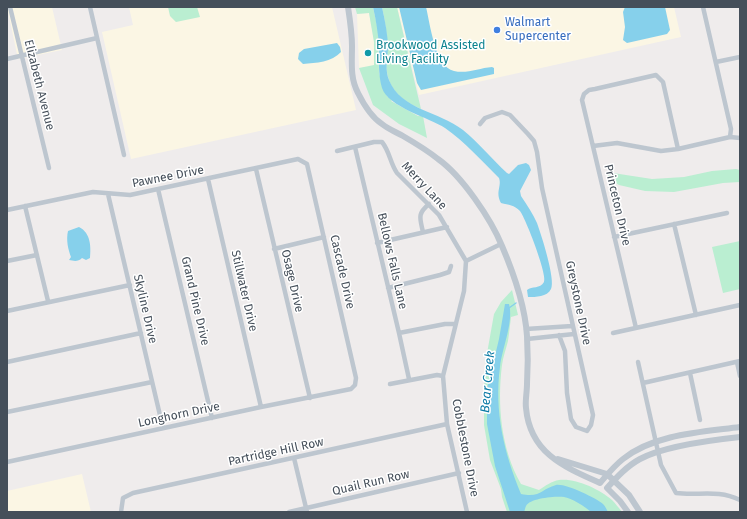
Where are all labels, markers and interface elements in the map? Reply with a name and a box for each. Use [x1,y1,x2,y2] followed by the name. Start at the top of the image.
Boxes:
[505,16,571,44] place label: Walmart Supercenter
[492,25,502,35] marker: Walmart Supercenter
[21,38,57,132] street label: Elizabeth Avenue
[376,39,486,67] place label: Brookwood Assisted Living Facility
[363,48,373,58] marker: Brookwood Assisted Living Facility
[398,159,450,213] street label: Merry Lane
[131,163,205,191] street label: Pawnee Drive
[601,163,633,247] street label: Princeton Drive
[374,211,410,311] street label: Bellows Falls Lane
[326,233,358,311] street label: Cascade Drive
[278,248,306,314] street label: Osage Drive
[228,249,260,333] street label: Stillwater Drive
[178,255,212,347] street label: Grand Pine Drive
[562,260,594,346] street label: Greystone Drive
[130,273,160,345] street label: Skyline Drive
[478,350,498,414] water label: Bear Creek
[448,398,482,498] street label: Cobblestone Drive
[137,399,221,431] street label: Longhorn Drive
[227,435,325,469] street label: Partridge Hill Row
[331,467,411,499] street label: Quail Run Row

